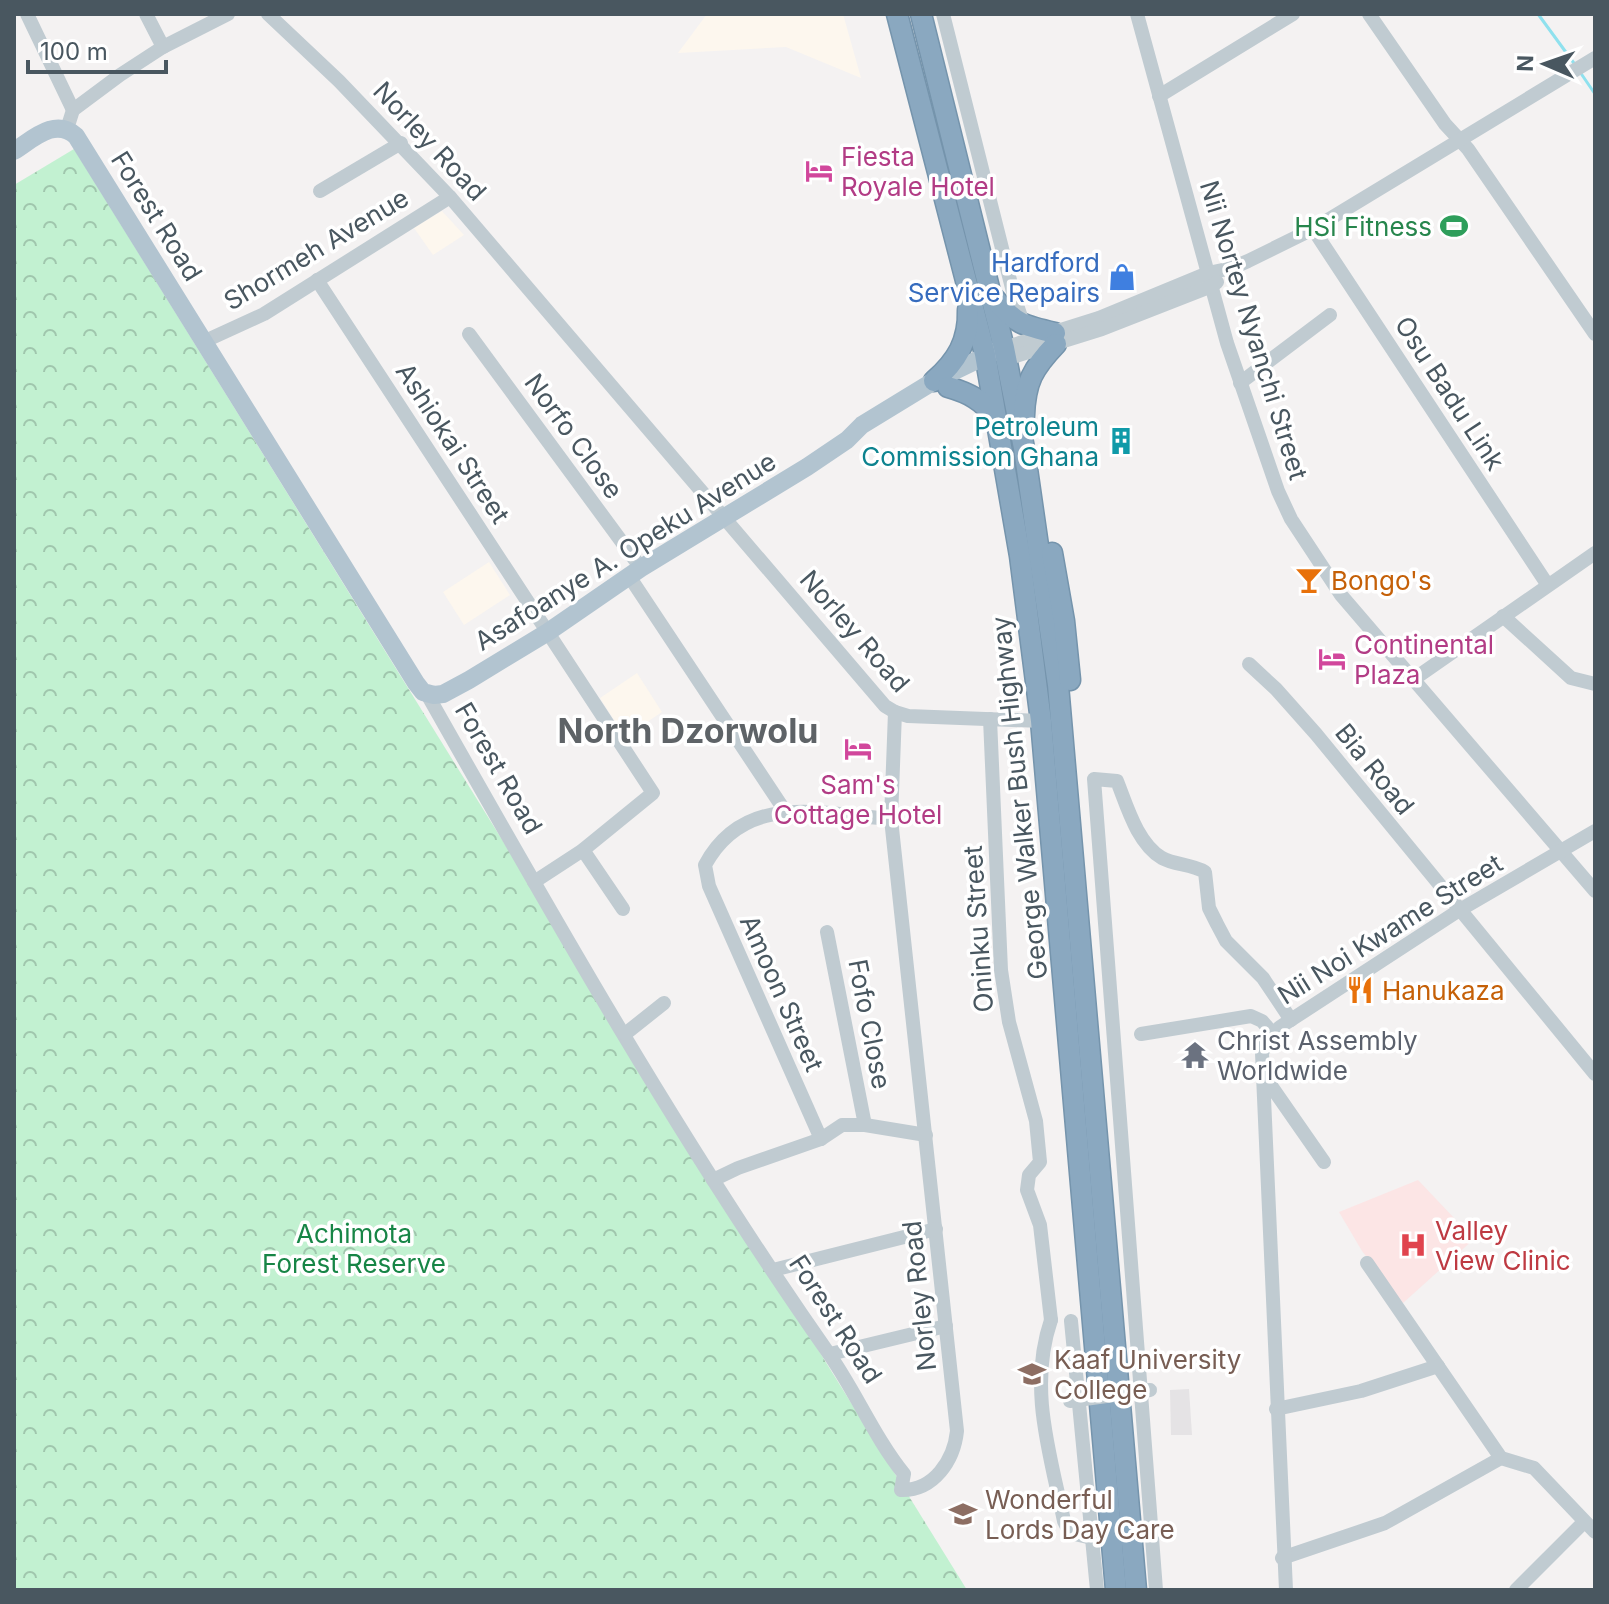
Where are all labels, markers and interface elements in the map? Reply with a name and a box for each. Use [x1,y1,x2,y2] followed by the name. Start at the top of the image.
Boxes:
[28,24,166,74] scale bar
[1505,24,1585,104] north arrow
[40,37,108,66] text: 100 m
[1512,54,1538,72] text: N
[367,75,493,207] street label: Norley Road
[841,141,995,202] place label: Fiesta Royale Hotel
[105,146,209,286] street label: Forest Road
[804,156,834,186] hotel icon: Fiesta Royale Hotel
[1194,177,1314,483] street label: Nii Nortey Nyanchi Street
[218,182,414,316] street label: Shormeh Avenue
[1294,211,1432,242] place label: HSi Fitness
[1439,211,1469,241] sports icon: HSi Fitness
[908,247,1100,308] place label: Hardford Service Repairs
[1107,262,1137,292] shop icon: Hardford Service Repairs
[1389,310,1511,476] street label: Osu Badu Link
[390,357,516,529] street label: Ashiokai Street
[518,367,630,505] street label: Norfo Close
[861,411,1099,472] place label: Petroleum Commission Ghana
[1106,426,1136,456] building icon: Petroleum Commission Ghana
[469,445,781,657] street label: Asafoanye A. Opeku Avenue
[794,564,916,698] street label: Norley Road
[1294,565,1324,595] bar icon: Bongo's
[1331,565,1432,596] place label: Bongo's
[985,615,1053,981] street label: George Walker Bush Highway
[1354,629,1494,690] place label: Continental Plaza
[1317,644,1347,674] hotel icon: Continental Plaza
[449,697,549,839] street label: Forest Road
[557,710,819,751] district label: North Dzorwolu
[1329,717,1421,821] street label: Bia Road
[843,734,873,764] hotel icon: Sam's Cottage Hotel
[774,769,942,830] place label: Sam's Cottage Hotel
[957,845,999,1013] street label: Oninku Street
[1272,847,1508,1011] street label: Nii Noi Kwame Street
[734,910,830,1076] street label: Amoon Street
[842,957,898,1091] street label: Fofo Close
[1345,975,1375,1005] restaurant icon: Hanukaza
[1382,975,1504,1006] place label: Hanukaza
[1217,1025,1418,1086] place label: Christ Assembly Worldwide
[1180,1040,1210,1070] temple icon: Christ Assembly Worldwide
[1435,1215,1571,1276] place label: Valley View Clinic
[262,1218,446,1279] park label: Achimota Forest Reserve
[896,1219,942,1373] street label: Norley Road
[1398,1230,1428,1260] hospital icon: Valley View Clinic
[783,1249,889,1389] street label: Forest Road
[1054,1344,1241,1405] place label: Kaaf University College
[1017,1359,1047,1389] school or university icon: Kaaf University College
[985,1484,1175,1545] place label: Wonderful Lords Day Care
[948,1499,978,1529] school or university icon: Wonderful Lords Day Care

